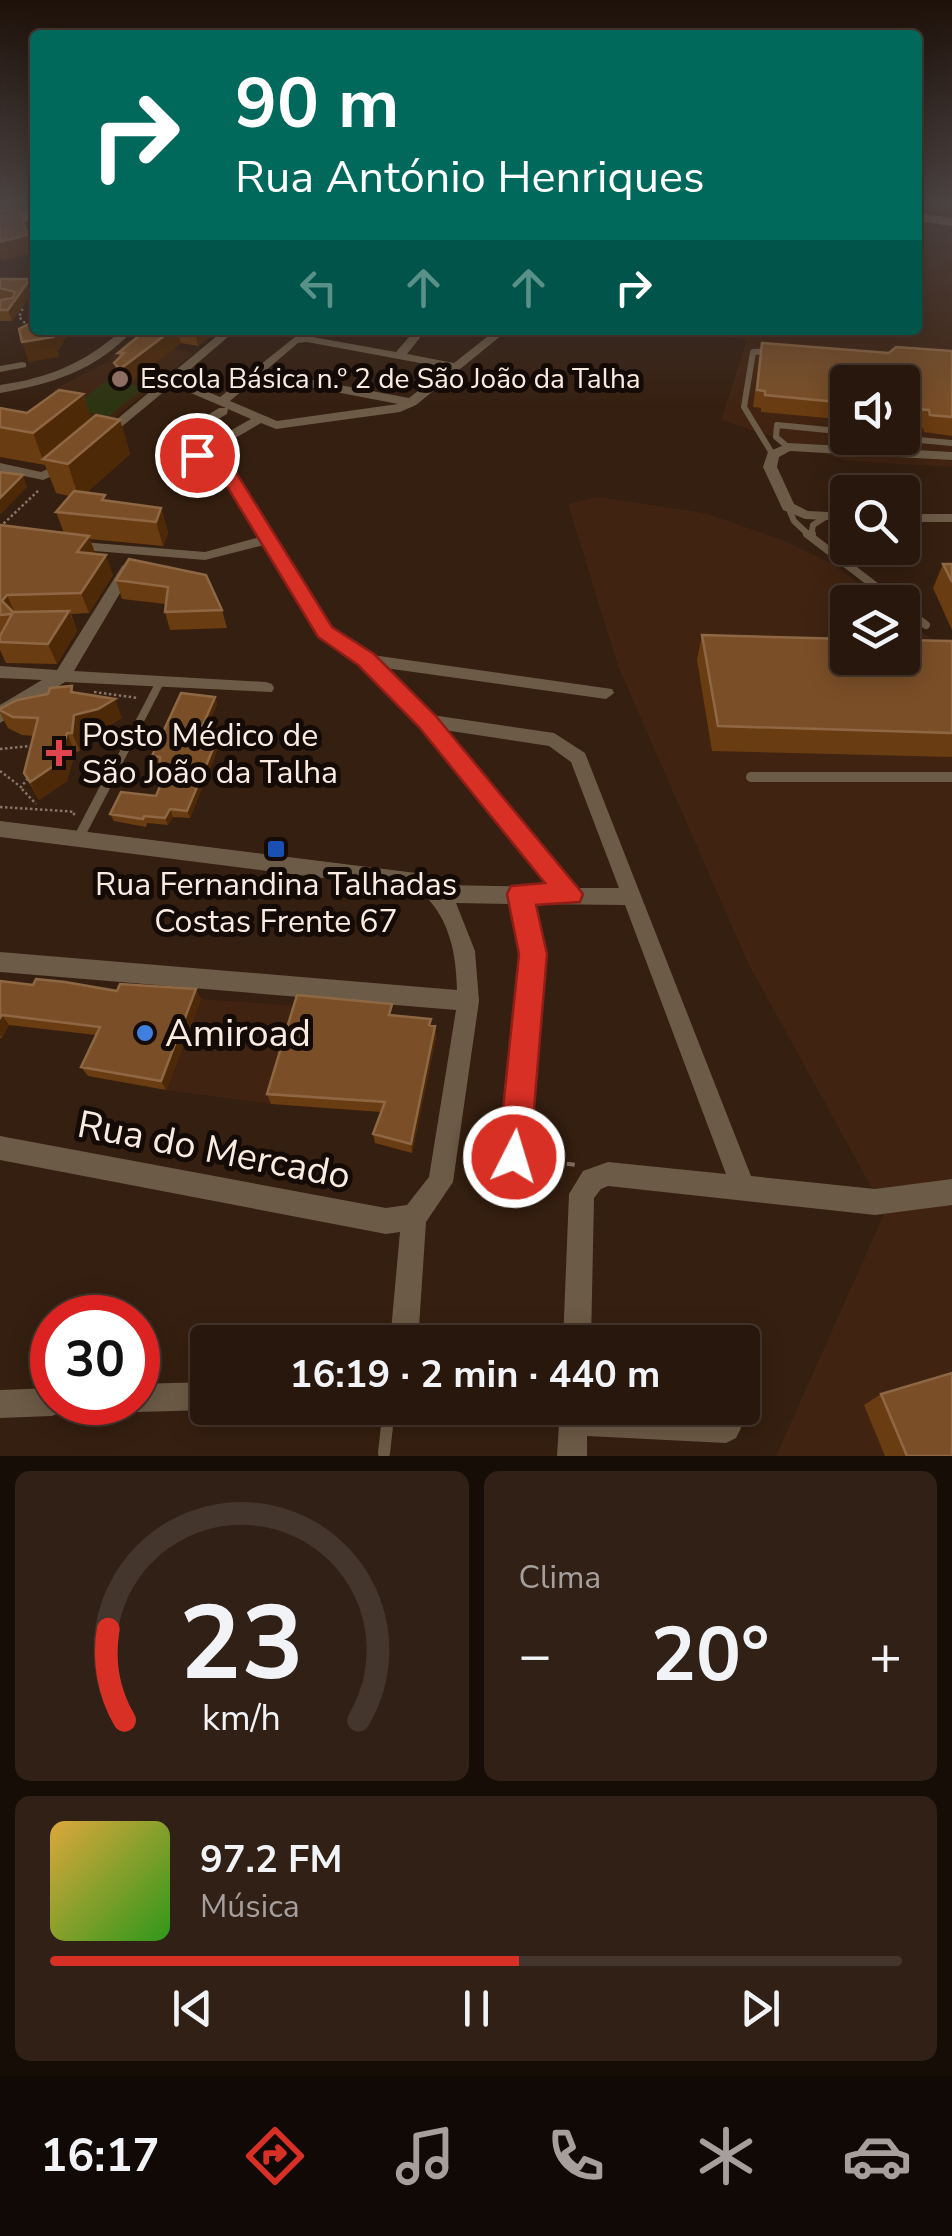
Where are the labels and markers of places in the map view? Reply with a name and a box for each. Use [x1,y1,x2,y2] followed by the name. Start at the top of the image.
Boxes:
[140,360,641,398] place label: Escola Básica n.º 2 de São João da Talha
[109,368,131,390] marker: Escola Básica n.º 2 de São João da Talha
[155,413,240,498] pin
[82,714,338,794] place label: Posto Médico de São João da Talha
[46,740,72,766] marker: Posto Médico de São João da Talha
[265,838,287,860] marker: Rua Fernandina Talhadas Costas Frente 67
[95,863,457,943] place label: Rua Fernandina Talhadas Costas Frente 67
[165,1008,311,1059] place label: Amiroad
[134,1022,156,1044] marker: Amiroad

